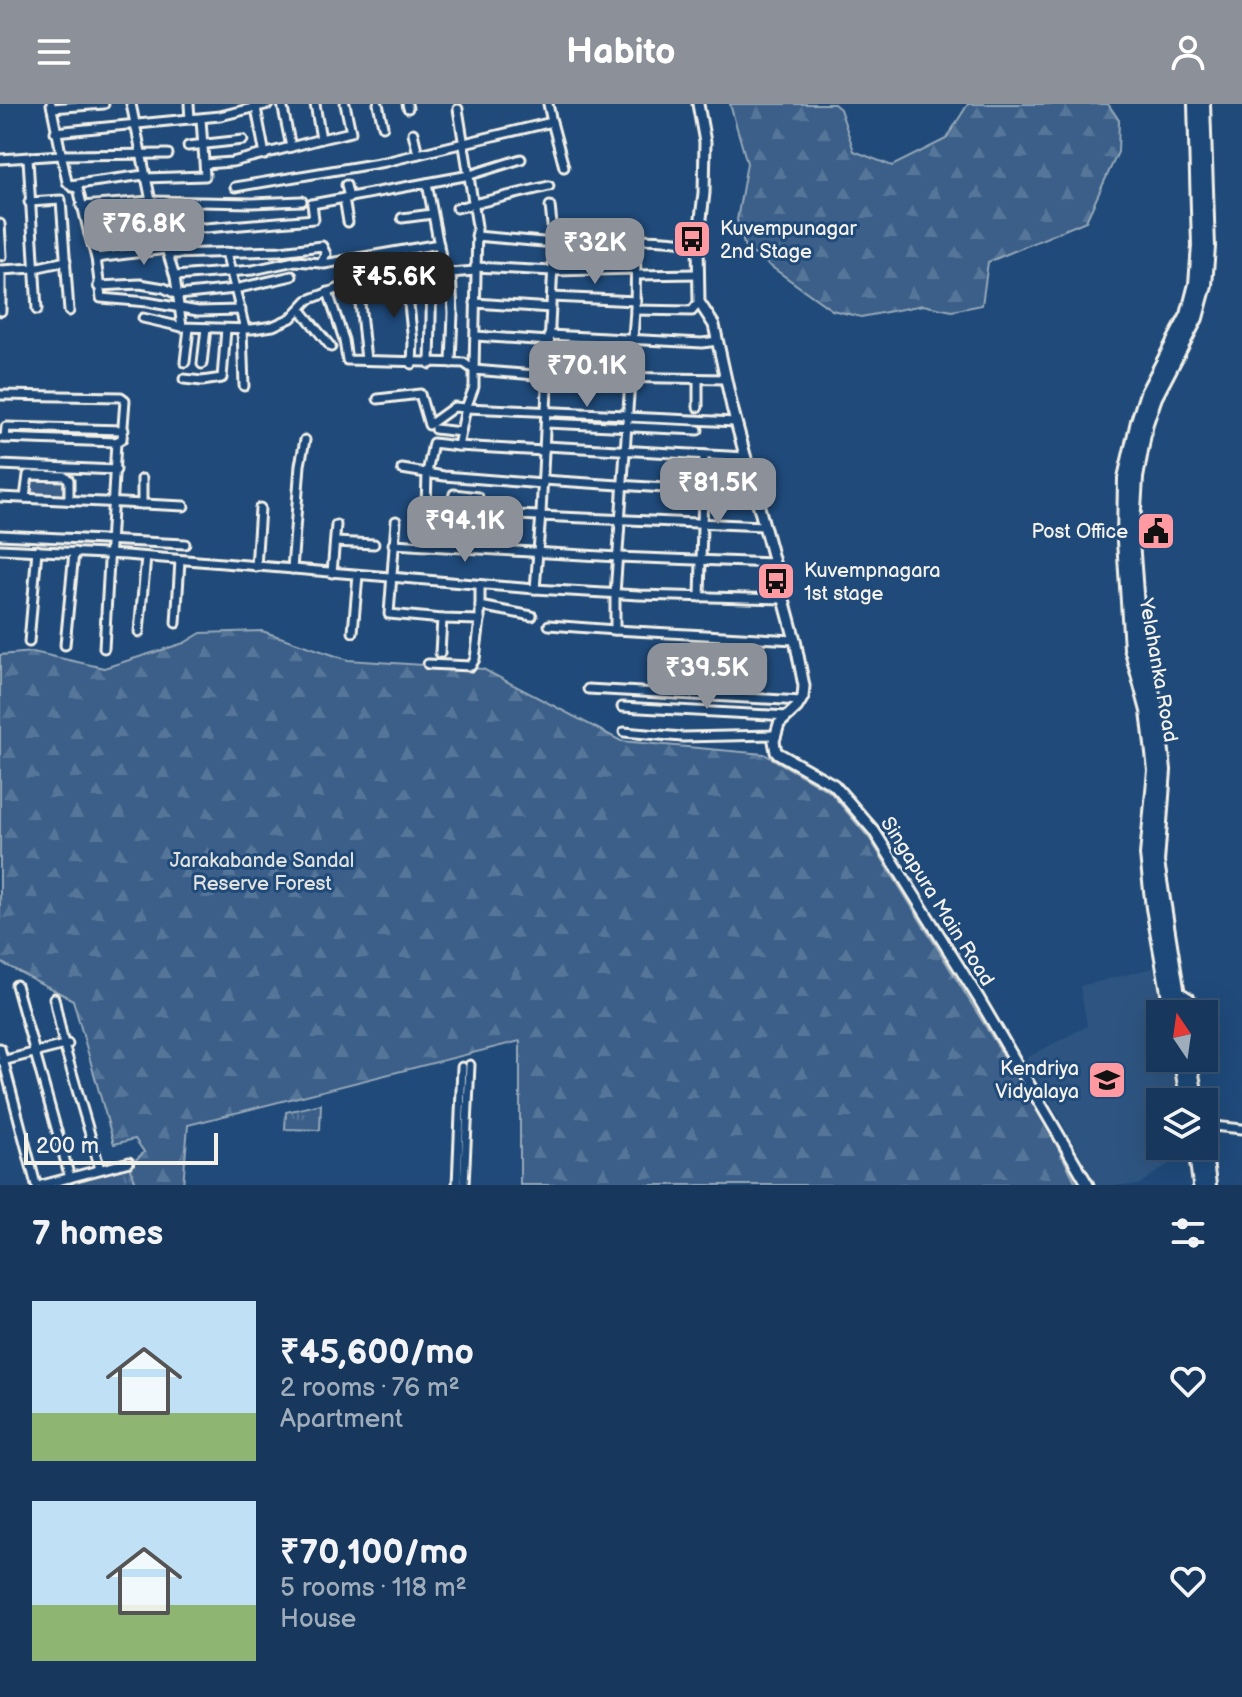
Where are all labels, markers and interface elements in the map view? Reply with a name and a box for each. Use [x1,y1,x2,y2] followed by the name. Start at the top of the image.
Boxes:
[32,30,76,74] icon: menu
[1166,30,1210,74] icon: person
[566,31,676,74] text: Habito
[79,199,209,267] pin: ₹76.8K
[102,209,186,240] text: ₹76.8K
[720,217,857,264] place label: Kuvempunagar 2nd Stage
[548,218,642,286] pin: ₹32K
[671,218,713,260] bus stop icon: Kuvempunagar 2nd Stage
[563,228,627,259] text: ₹32K
[329,252,459,320] pin: ₹45.6K
[352,262,436,293] text: ₹45.6K
[522,341,652,409] pin: ₹70.1K
[547,351,627,382] text: ₹70.1K
[653,458,783,526] pin: ₹81.5K
[678,468,758,499] text: ₹81.5K
[400,496,530,564] pin: ₹94.1K
[425,506,505,537] text: ₹94.1K
[1135,510,1177,552] public building icon: Post Office
[1031,520,1128,544] place label: Post Office
[804,559,941,606] place label: Kuvempnagara 1st stage
[755,560,797,602] bus stop icon: Kuvempnagara 1st stage
[1133,595,1182,744] street label: Yelahanka Road
[642,643,772,711] pin: ₹39.5K
[665,653,749,684] text: ₹39.5K
[875,812,999,991] street label: Singapura Main Road
[170,849,354,896] park label: Jarakabande Sandal Reserve Forest
[1146,1000,1218,1072] north arrow
[1146,1000,1218,1160] map controls
[995,1057,1079,1104] place label: Kendriya Vidyalaya
[1086,1059,1128,1101] school or university icon: Kendriya Vidyalaya
[1146,1088,1218,1160] button: layers
[24,1129,218,1165] scale bar
[36,1133,99,1160] text: 200 m
[1166,1211,1210,1255] icon: filters
[32,1213,163,1254] text: 7 homes
[280,1332,474,1373] text: ₹45,600/mo
[96,1333,192,1429] icon: home
[1166,1359,1210,1403] icon: heart
[280,1373,460,1404] text: 2 rooms · 76 m²
[280,1404,403,1435] text: Apartment
[280,1532,468,1573] text: ₹70,100/mo
[96,1533,192,1629] icon: home
[1166,1559,1210,1603] icon: heart
[280,1573,467,1604] text: 5 rooms · 118 m²
[280,1604,356,1635] text: House

